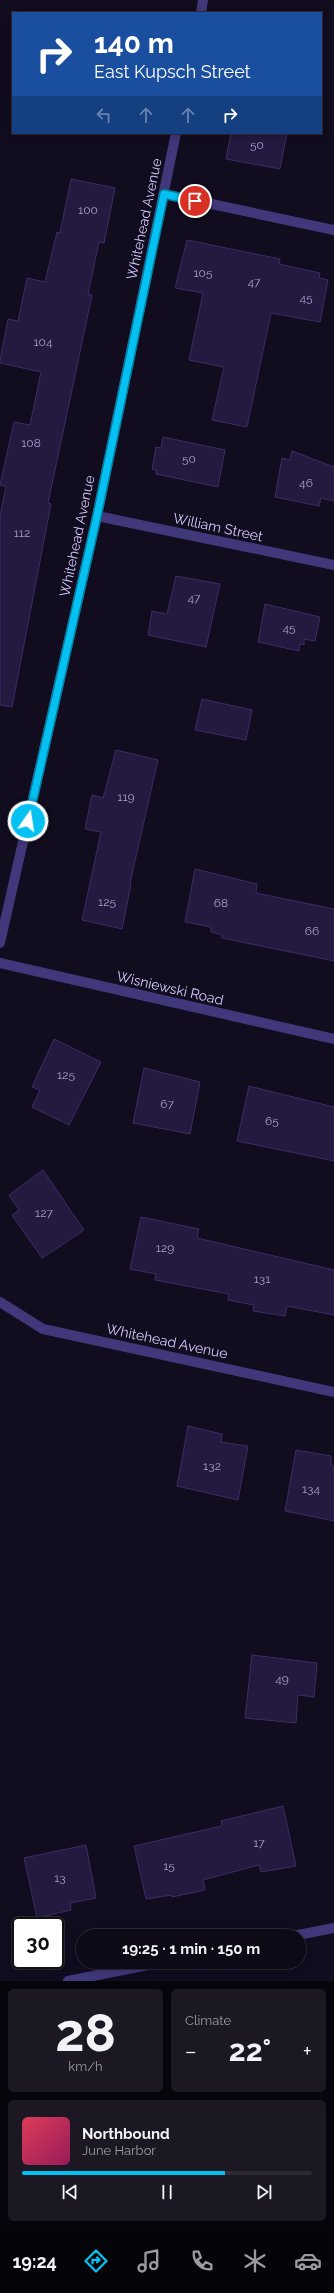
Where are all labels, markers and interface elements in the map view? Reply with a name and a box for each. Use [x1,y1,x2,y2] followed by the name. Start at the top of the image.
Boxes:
[94,27,174,60] text: 140 m
[28,28,80,80] icon: right
[94,61,251,82] text: East Kupsch Street
[93,104,115,126] icon: left
[135,104,157,126] icon: ahead
[177,104,199,126] icon: ahead
[219,104,241,126] icon: right
[250,138,264,152] house number: 50
[123,157,165,281] street label: Whitehead Avenue
[178,184,212,218] pin
[184,190,206,212] icon: arrive
[78,203,98,217] house number: 100
[193,266,213,280] house number: 105
[248,275,261,289] house number: 47
[299,291,313,305] house number: 45
[33,335,53,349] house number: 104
[21,436,41,450] house number: 108
[182,452,196,466] house number: 50
[56,474,98,598] street label: Whitehead Avenue
[299,476,313,490] house number: 46
[172,510,265,544] street label: William Street
[14,526,30,540] house number: 112
[188,591,201,605] house number: 47
[282,621,296,635] house number: 45
[117,790,135,804] house number: 119
[7,800,49,842] position arrow
[98,895,116,909] house number: 125
[214,896,228,910] house number: 68
[305,924,319,938] house number: 66
[115,968,225,1008] street label: Wisniewski Road
[57,1068,75,1082] house number: 125
[160,1097,174,1111] house number: 67
[265,1114,279,1128] house number: 65
[35,1206,53,1220] house number: 127
[156,1241,174,1255] house number: 129
[254,1272,270,1286] house number: 131
[105,1320,229,1362] street label: Whitehead Avenue
[203,1459,221,1473] house number: 132
[302,1482,320,1496] house number: 134
[275,1672,289,1686] house number: 49
[253,1836,265,1850] house number: 17
[163,1859,175,1873] house number: 15
[54,1871,66,1885] house number: 13
[12,1917,64,1969] speed limit sign: 30
[122,1940,260,1958] text: 19:25 · 1 min · 150 m
[55,2002,116,2063] text: 28
[185,2013,231,2028] text: Climate
[229,2033,271,2068] text: 22°
[185,2038,197,2064] text: −
[303,2038,312,2064] text: +
[68,2059,103,2074] text: km/h
[82,2125,170,2143] text: Northbound
[82,2143,156,2158] text: June Harbor
[59,2181,81,2203] icon: previous
[156,2181,178,2203] icon: pause
[253,2181,275,2203] icon: next
[82,2247,110,2275] icon: directions
[135,2247,163,2275] icon: music
[188,2247,216,2275] icon: phone
[241,2247,269,2275] icon: climate
[294,2247,322,2275] icon: car
[12,2251,57,2272] text: 19:24

